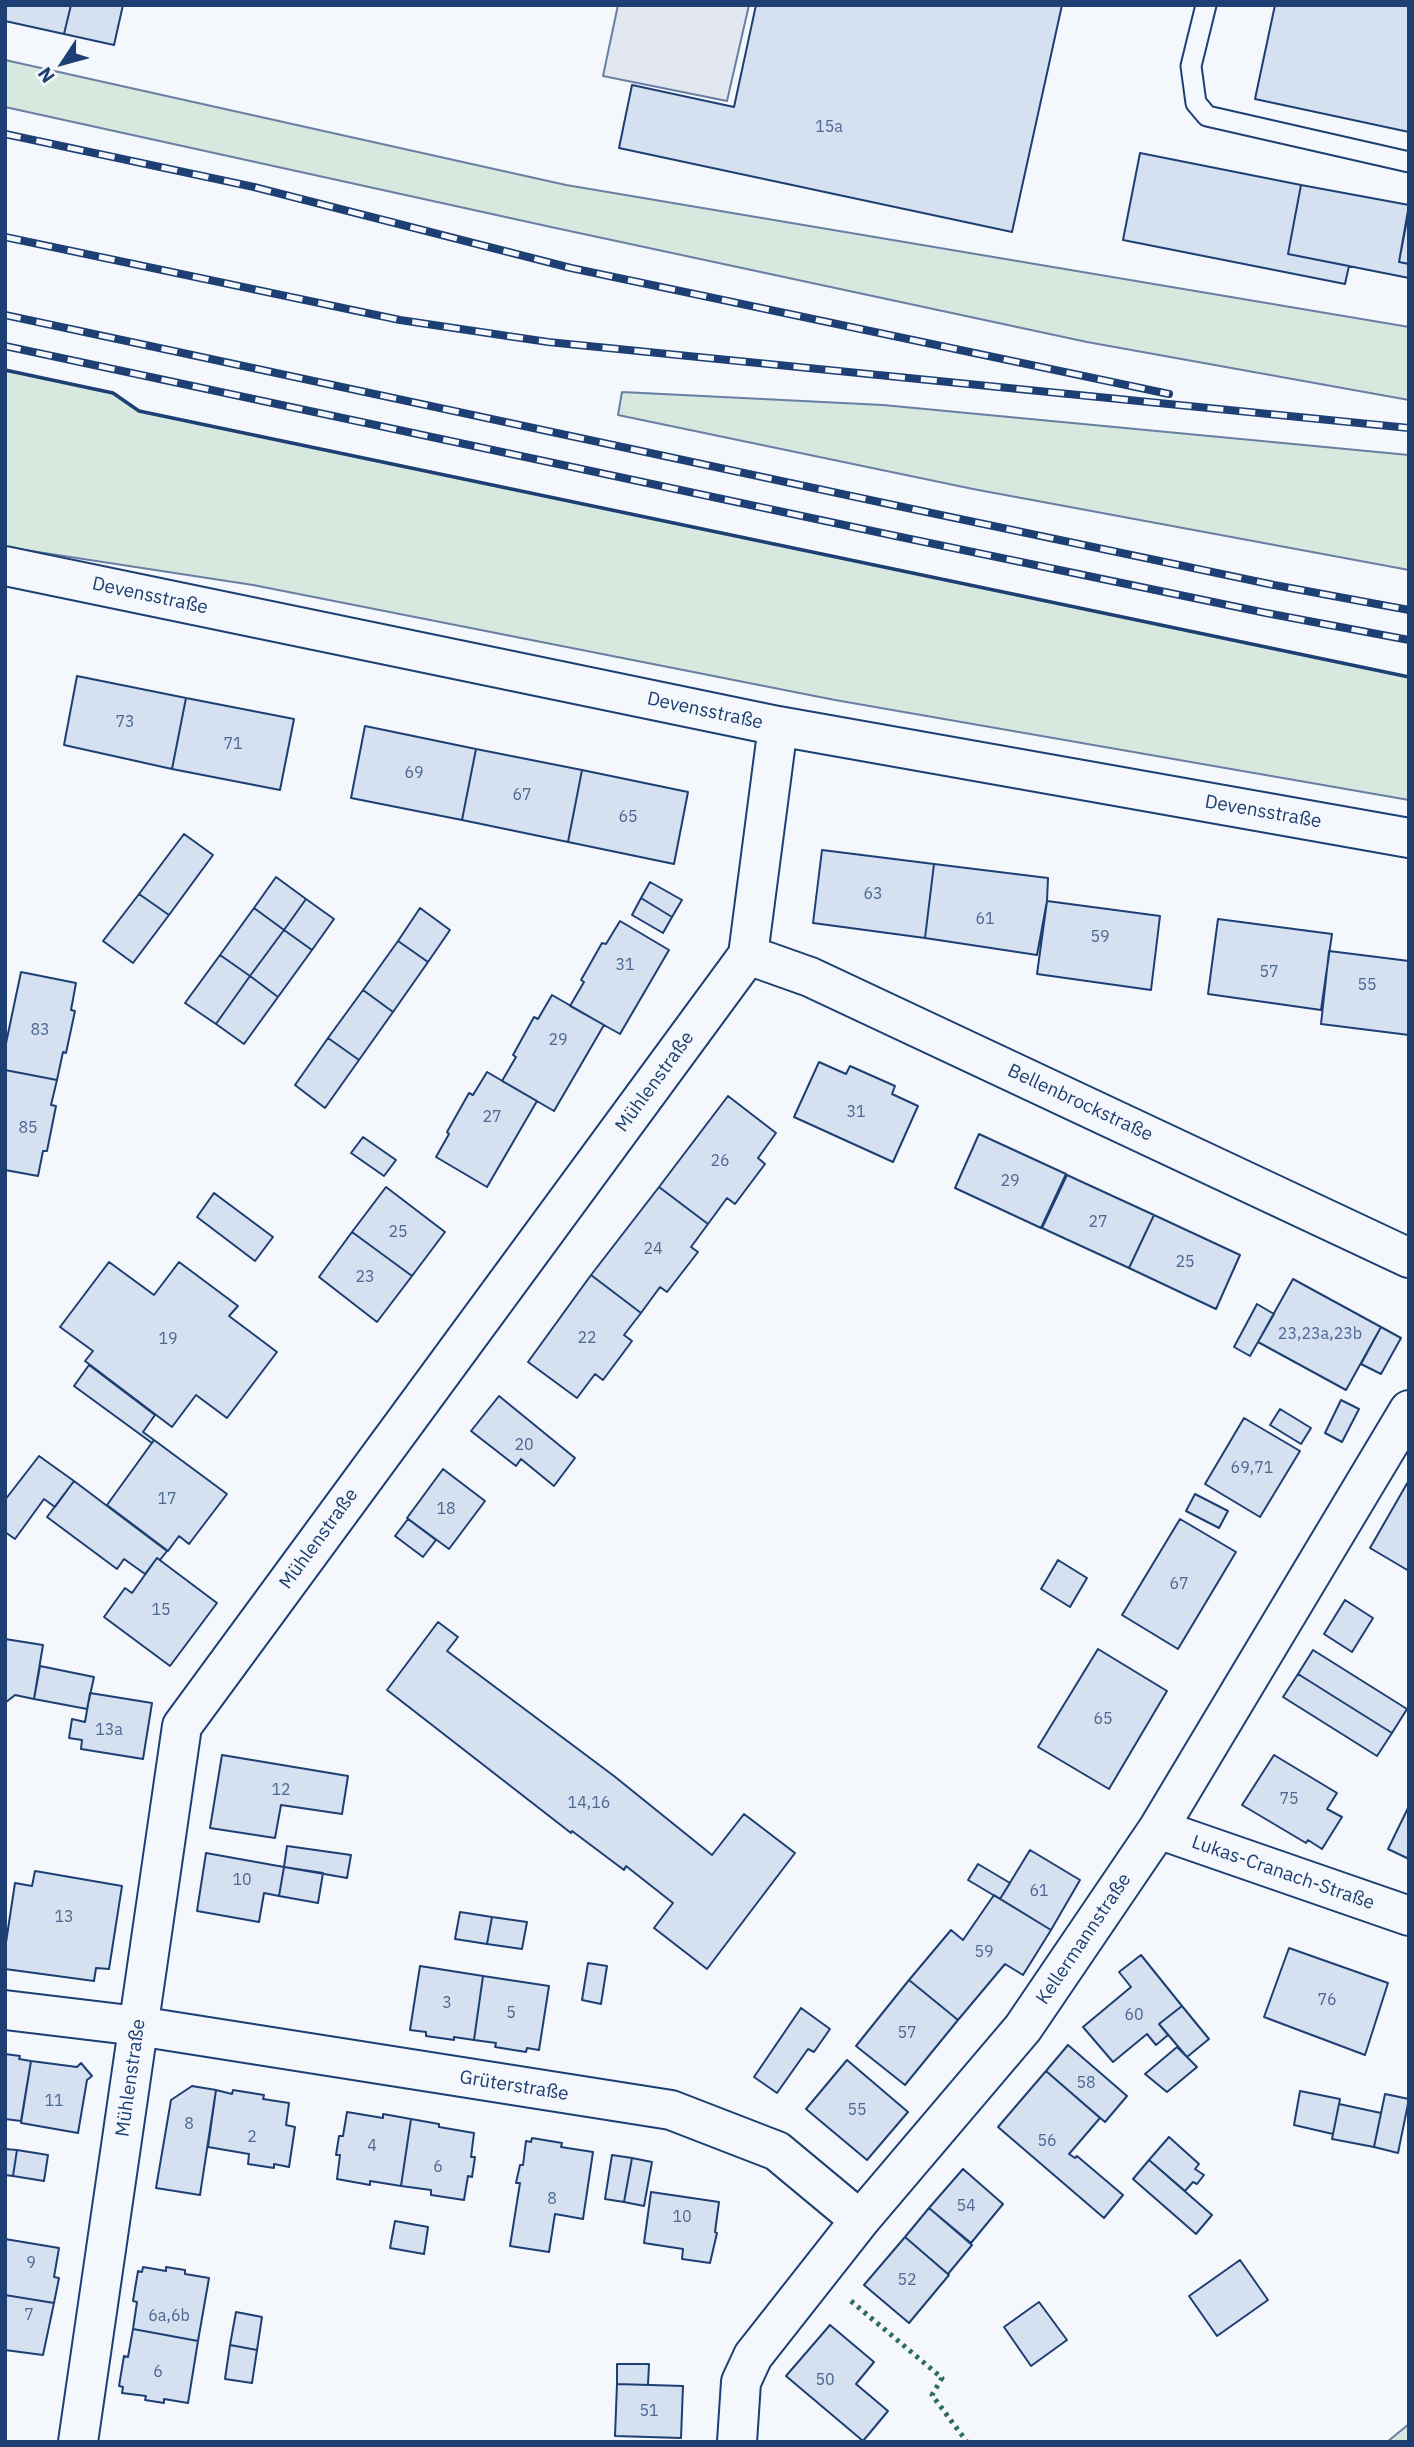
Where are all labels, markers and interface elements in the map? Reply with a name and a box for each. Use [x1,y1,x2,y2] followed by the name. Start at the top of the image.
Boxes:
[28,28,98,98] north arrow
[32,63,60,88] text: N
[815,117,843,137] house number: 15a
[90,573,210,619] street label: Devensstraße
[645,688,765,734] street label: Devensstraße
[115,712,135,732] house number: 73
[223,734,243,754] house number: 71
[404,763,424,783] house number: 69
[512,785,532,805] house number: 67
[1203,791,1323,833] street label: Devensstraße
[618,807,638,827] house number: 65
[863,884,883,904] house number: 63
[975,909,995,929] house number: 61
[1090,927,1110,947] house number: 59
[615,955,635,975] house number: 31
[1259,962,1279,982] house number: 57
[1357,975,1377,995] house number: 55
[30,1020,50,1040] house number: 83
[611,1027,699,1137] street label: Mühlenstraße
[548,1030,568,1050] house number: 29
[1004,1059,1156,1147] street label: Bellenbrockstraße
[846,1102,866,1122] house number: 31
[482,1107,502,1127] house number: 27
[18,1118,38,1138] house number: 85
[710,1151,730,1171] house number: 26
[1000,1171,1020,1191] house number: 29
[1088,1212,1108,1232] house number: 27
[388,1222,408,1242] house number: 25
[643,1239,663,1259] house number: 24
[1175,1252,1195,1272] house number: 25
[355,1267,375,1287] house number: 23
[1278,1324,1362,1344] house number: 23,23a,23b
[577,1328,597,1348] house number: 22
[158,1329,178,1349] house number: 19
[514,1435,534,1455] house number: 20
[1231,1458,1273,1478] house number: 69,71
[275,1484,363,1594] street label: Mühlenstraße
[157,1489,177,1509] house number: 17
[436,1499,456,1519] house number: 18
[1169,1574,1189,1594] house number: 67
[151,1600,171,1620] house number: 15
[1093,1709,1113,1729] house number: 65
[95,1720,123,1740] house number: 13a
[271,1780,291,1800] house number: 12
[1279,1789,1299,1809] house number: 75
[568,1793,610,1813] house number: 14,16
[1189,1831,1377,1915] street label: Lukas-Cranach-Straße
[1032,1869,1136,2009] street label: Kellermannstraße
[232,1870,252,1890] house number: 10
[1029,1881,1049,1901] house number: 61
[54,1907,74,1927] house number: 13
[974,1942,994,1962] house number: 59
[1317,1990,1337,2010] house number: 76
[442,1993,452,2013] house number: 3
[506,2003,516,2023] house number: 5
[1124,2005,1144,2025] house number: 60
[111,2018,151,2138] street label: Mühlenstraße
[897,2023,917,2043] house number: 57
[458,2066,570,2106] street label: Grüterstraße
[1076,2073,1096,2093] house number: 58
[44,2091,64,2111] house number: 11
[847,2100,867,2120] house number: 55
[184,2114,194,2134] house number: 8
[247,2127,257,2147] house number: 2
[1037,2131,1057,2151] house number: 56
[367,2136,377,2156] house number: 4
[433,2157,443,2177] house number: 6
[547,2189,557,2209] house number: 8
[956,2196,976,2216] house number: 54
[672,2207,692,2227] house number: 10
[26,2253,36,2273] house number: 9
[897,2270,917,2290] house number: 52
[24,2305,34,2325] house number: 7
[148,2306,190,2326] house number: 6a,6b
[153,2362,163,2382] house number: 6
[815,2370,835,2390] house number: 50
[639,2401,659,2421] house number: 51

